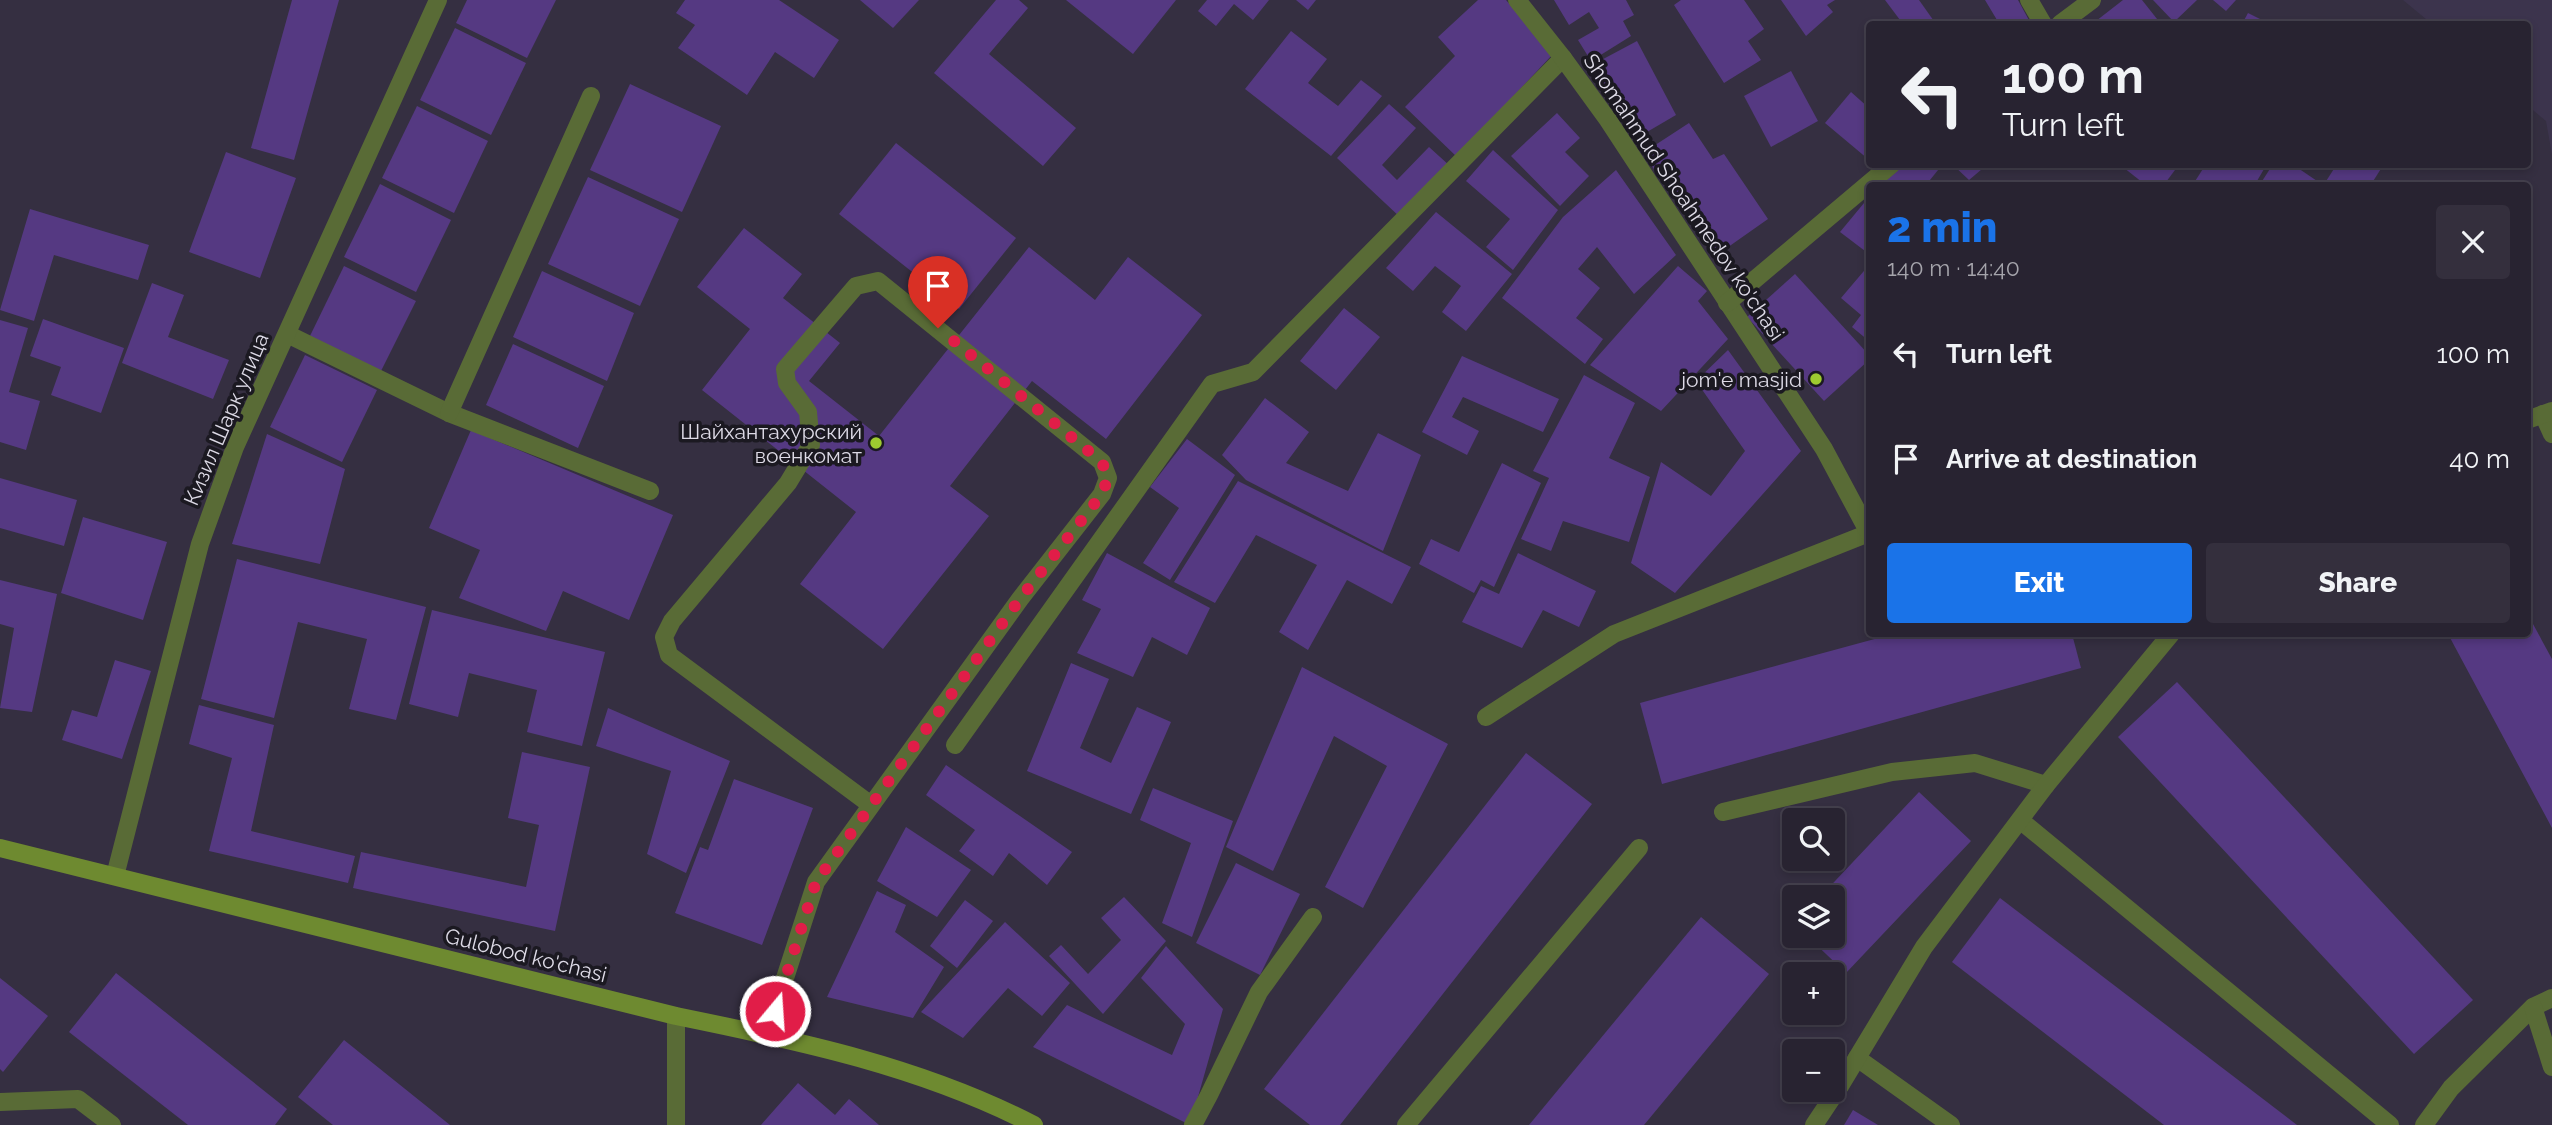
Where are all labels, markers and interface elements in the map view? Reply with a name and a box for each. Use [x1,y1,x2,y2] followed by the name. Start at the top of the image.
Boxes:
[2002,47,2144,104] text: 100 m
[1578,49,1790,345] street label: Shomahmud Shoahmedov ko'chasi
[1887,49,1978,140] icon: left
[2002,106,2124,143] text: Turn left
[1887,203,1997,252] text: 2 min
[2436,205,2510,279] button: close
[1887,254,2020,281] text: 140 m · 14:40
[908,256,968,328] pin
[919,267,957,305] icon: arrive
[178,329,274,509] street label: Кизил Шарк улица
[1887,335,1925,373] icon: left
[1946,339,2052,369] text: Turn left
[2437,339,2510,369] text: 100 m
[1678,367,1802,392] place label: jom'e masjid
[1808,371,1824,387] marker: jom'e masjid
[680,419,862,468] place label: Шайхантахурский военкомат
[868,435,884,451] marker: Шайхантахурский военкомат
[1887,440,1925,478] icon: arrive
[1946,444,2197,474] text: Arrive at destination
[2449,444,2510,474] text: 40 m
[1887,543,2192,623] button: Exit
[2206,543,2510,623] button: Share
[1782,808,1845,1102] map controls
[1782,808,1845,871] button: search
[1782,885,1845,948] button: layers
[443,923,609,987] street label: Gulobod ko'chasi
[1782,962,1845,1025] button: +
[738,974,812,1048] position arrow
[1782,1039,1845,1102] button: −

